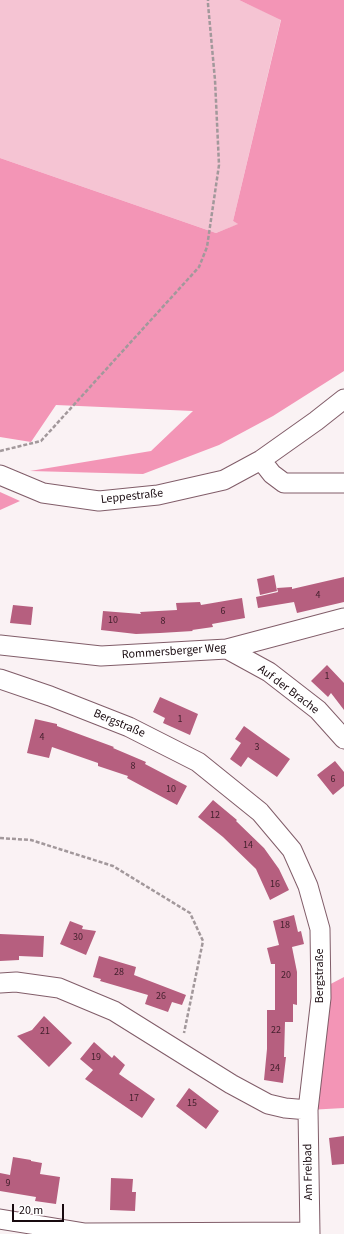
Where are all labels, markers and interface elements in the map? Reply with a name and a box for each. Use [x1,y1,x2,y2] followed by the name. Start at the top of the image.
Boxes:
[100,487,164,507] street label: Leppestraße
[316,590,320,602] house number: 4
[221,606,225,618] house number: 6
[108,615,118,627] house number: 10
[161,616,165,628] house number: 8
[121,641,227,663] street label: Rommersberger Weg
[255,662,321,718] street label: Auf der Brache
[325,671,329,683] house number: 1
[91,707,147,741] street label: Bergstraße
[178,714,182,726] house number: 1
[40,732,44,744] house number: 4
[255,742,259,754] house number: 3
[131,761,135,773] house number: 8
[331,774,335,786] house number: 6
[166,784,176,796] house number: 10
[210,810,220,822] house number: 12
[243,840,253,852] house number: 14
[270,879,280,891] house number: 16
[280,920,290,932] house number: 18
[73,932,83,944] house number: 30
[313,949,327,1003] street label: Bergstraße
[114,967,124,979] house number: 28
[281,970,291,982] house number: 20
[156,991,166,1003] house number: 26
[271,1025,281,1037] house number: 22
[40,1026,50,1038] house number: 21
[91,1052,101,1064] house number: 19
[270,1063,280,1075] house number: 24
[129,1093,139,1105] house number: 17
[187,1098,197,1110] house number: 15
[301,1144,317,1200] street label: Am Freibad
[6,1178,10,1190] house number: 9
[14,1196,66,1222] scale bar
[19,1202,43,1219] text: 20 m

